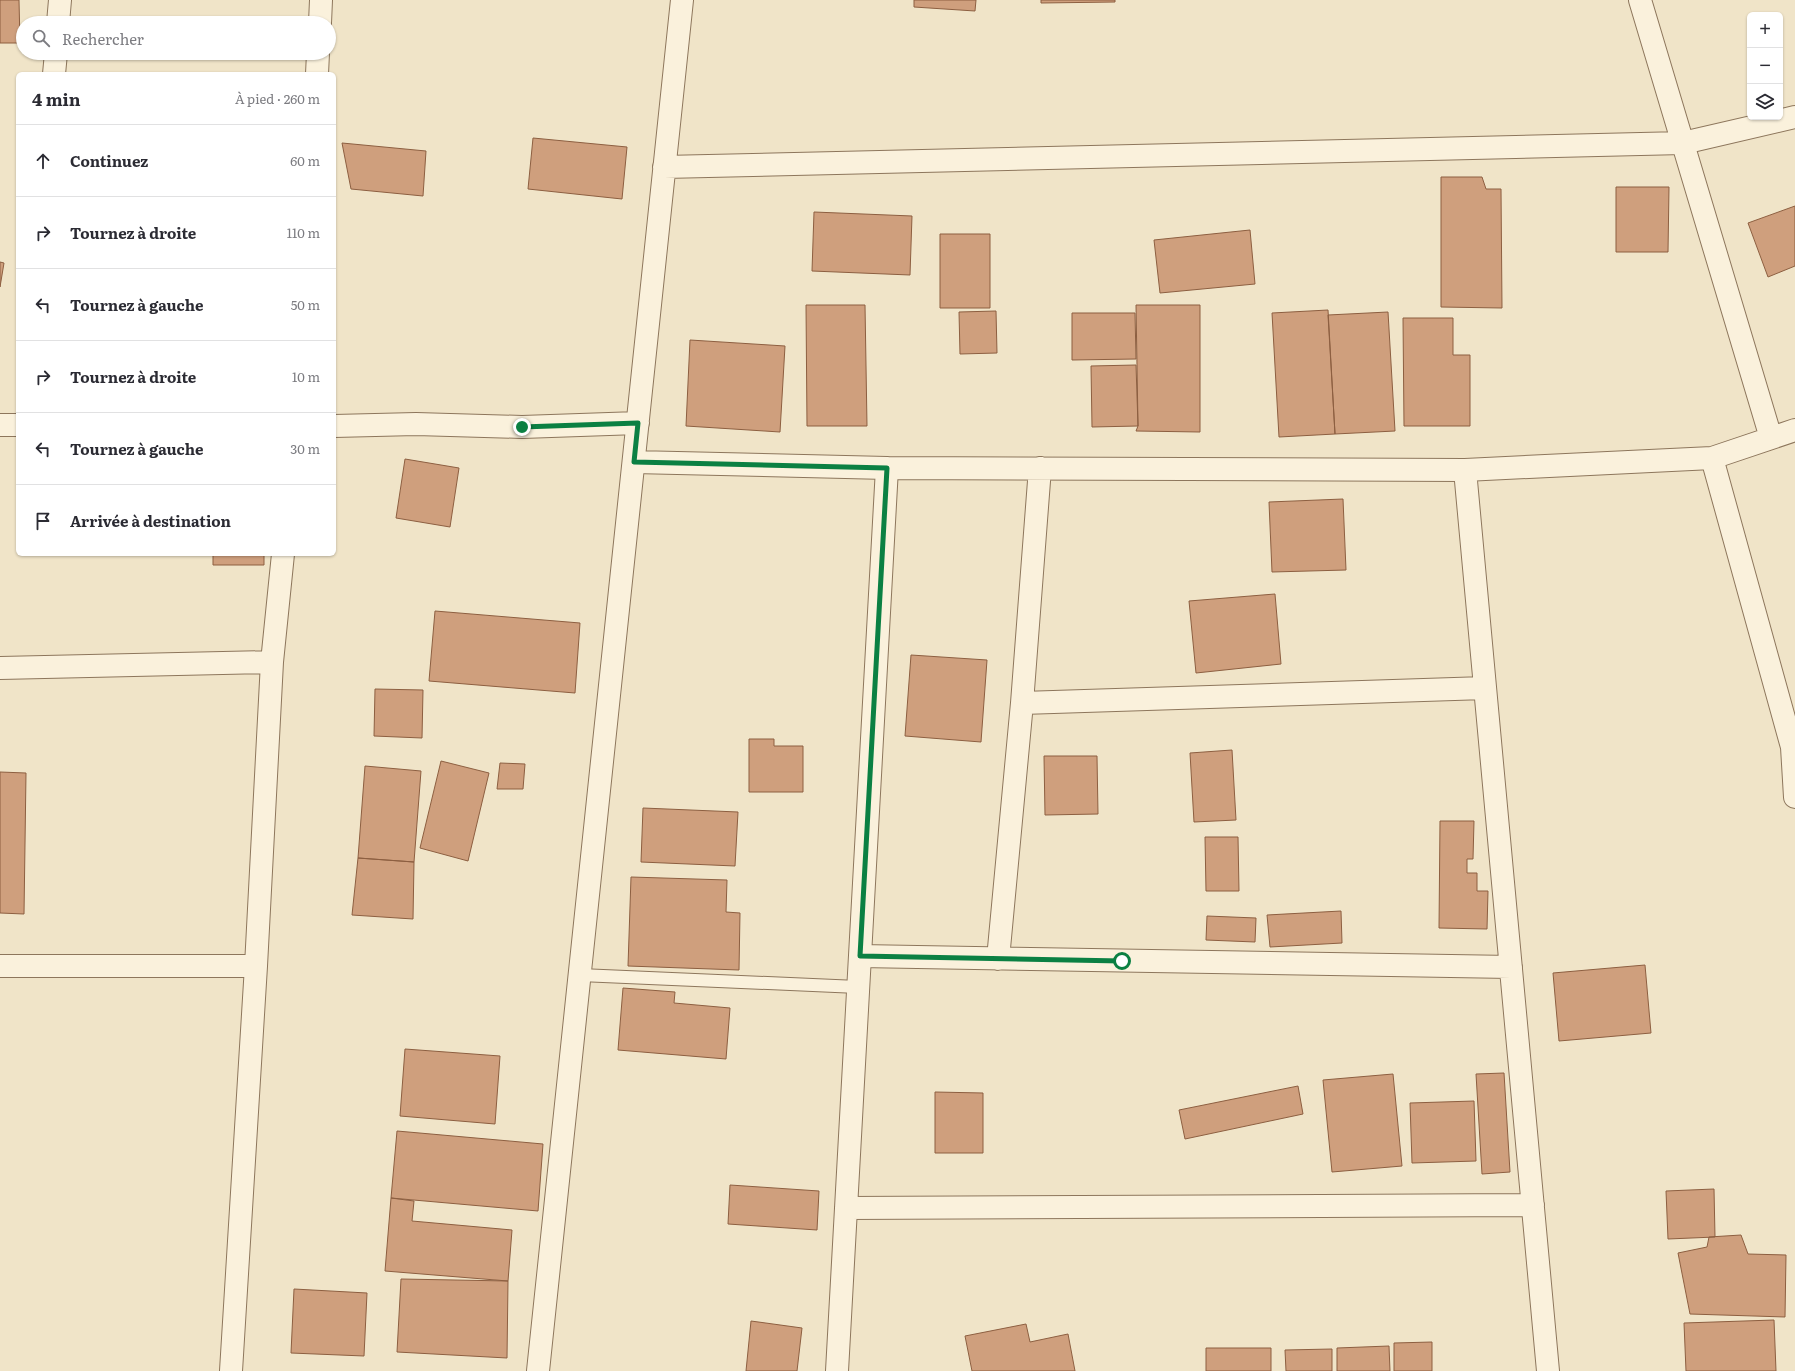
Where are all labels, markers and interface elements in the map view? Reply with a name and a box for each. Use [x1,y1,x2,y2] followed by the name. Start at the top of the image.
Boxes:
[1747,12,1783,120] map controls
[1747,12,1783,48] button: +
[16,16,336,60] search box
[30,27,52,49] icon: search
[62,27,144,50] text: Rechercher
[1747,48,1783,84] button: −
[1747,84,1783,120] button: layers
[32,86,81,111] text: 4 min
[235,89,320,108] text: À pied · 260 m
[70,149,148,172] text: Continuez
[32,150,54,172] icon: ahead
[290,151,320,170] text: 60 m
[70,221,196,244] text: Tournez à droite
[32,222,54,244] icon: right
[287,223,320,242] text: 110 m
[70,293,203,316] text: Tournez à gauche
[32,294,54,316] icon: left
[291,295,320,314] text: 50 m
[70,365,196,388] text: Tournez à droite
[32,366,54,388] icon: right
[292,367,320,386] text: 10 m
[513,418,531,436] route end
[70,437,203,460] text: Tournez à gauche
[32,438,54,460] icon: left
[290,439,320,458] text: 30 m
[70,509,231,532] text: Arrivée à destination
[32,510,54,532] icon: arrive
[1113,952,1131,970] route start

